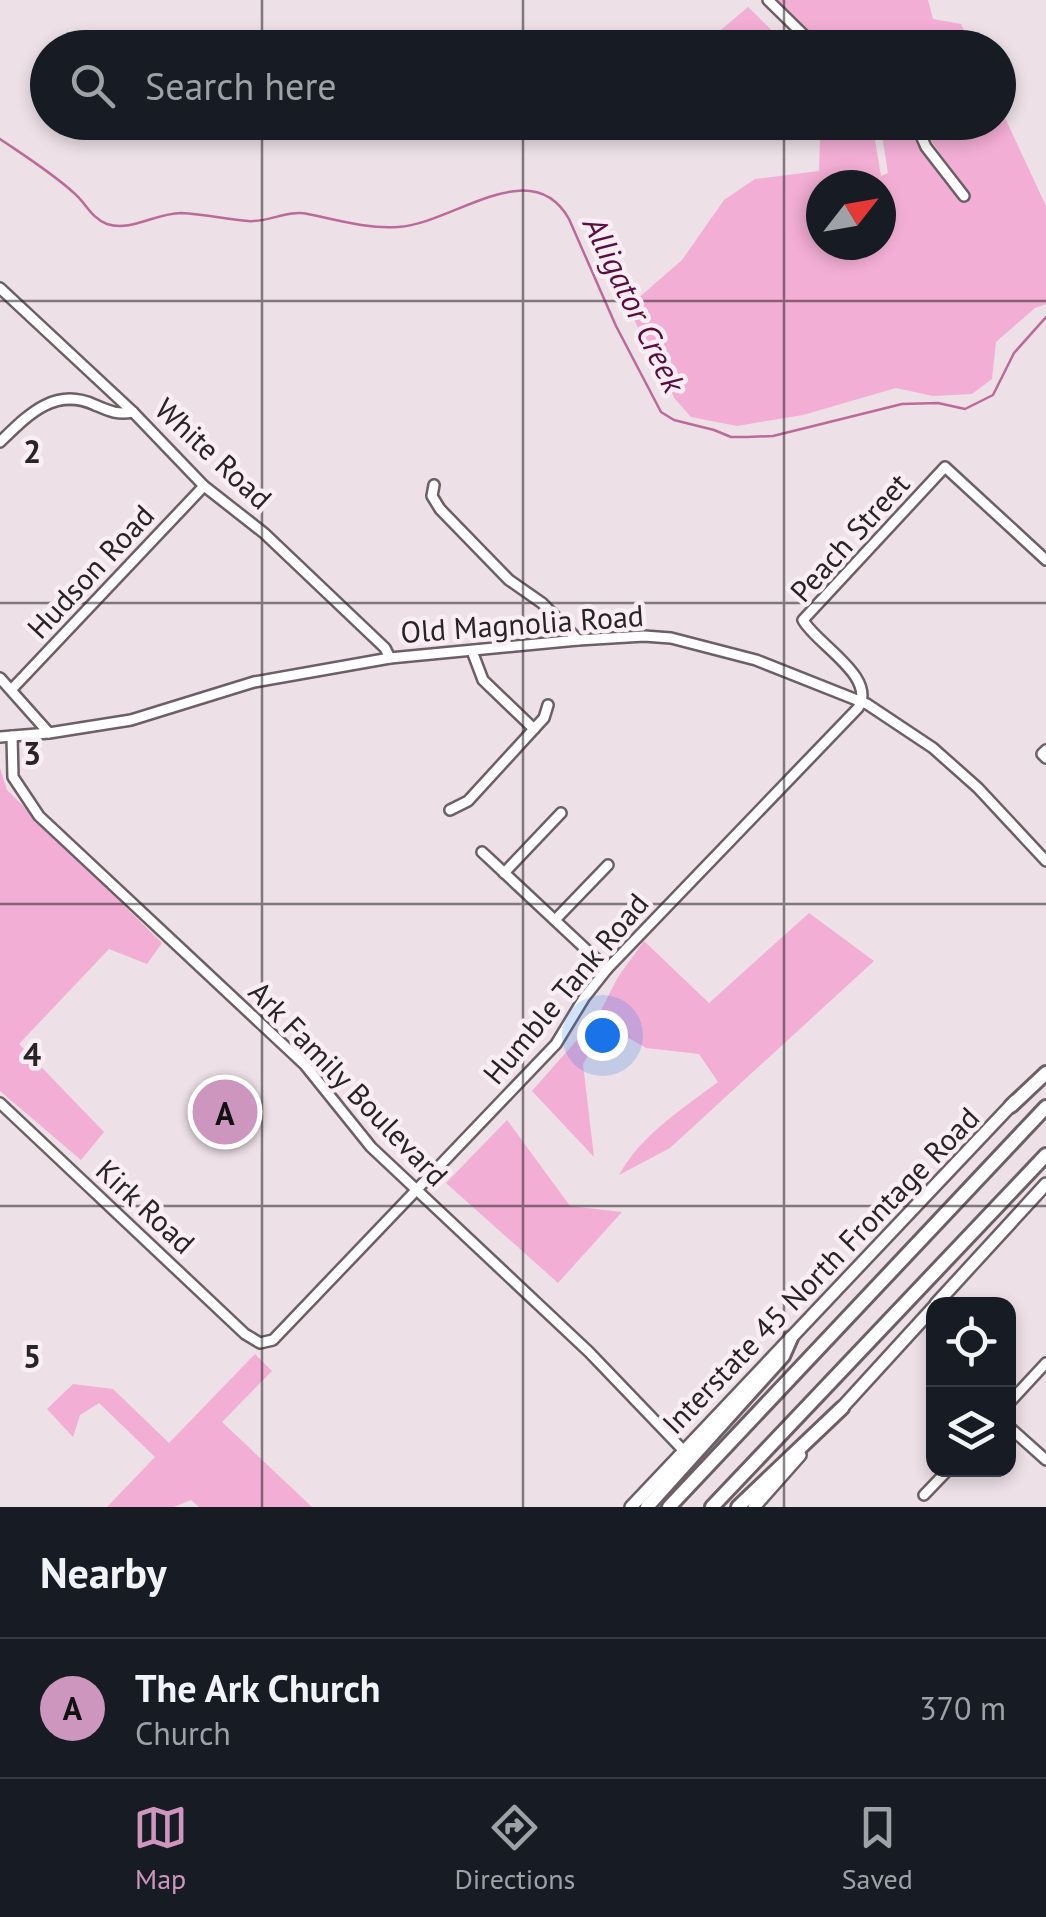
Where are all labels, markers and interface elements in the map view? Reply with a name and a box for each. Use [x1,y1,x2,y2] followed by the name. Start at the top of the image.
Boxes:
[30,30,1016,140] search box
[65,58,120,113] icon: search
[145,61,337,110] text: Search here
[806,170,896,260] north arrow
[573,207,696,400] water label: Alligator Creek
[147,389,281,517] street label: White Road
[23,430,41,472] text: 2
[781,464,917,610] street label: Peach Street
[18,496,162,646] street label: Hudson Road
[399,595,645,651] street label: Old Magnolia Road
[23,732,41,774] text: 3
[474,884,656,1092] street label: Humble Tank Road
[241,972,457,1194] street label: Ark Family Boulevard
[577,1010,628,1061] your location
[23,1033,41,1075] text: 4
[192,1074,258,1150] pin: A
[653,1098,987,1442] street label: Interstate 45 North Frontage Road
[88,1150,204,1262] street label: Kirk Road
[926,1297,1016,1477] map controls
[926,1297,1016,1387] button: locate
[23,1335,41,1377] text: 5
[926,1387,1016,1477] button: layers
[40,1545,167,1600] text: Nearby
[135,1663,381,1712] text: The Ark Church
[63,1687,82,1729] text: A
[919,1687,1006,1729] text: 370 m
[135,1712,231,1754] text: Church
[133,1800,188,1897] tab: Map
[454,1800,575,1897] tab: Directions
[842,1800,913,1897] tab: Saved

